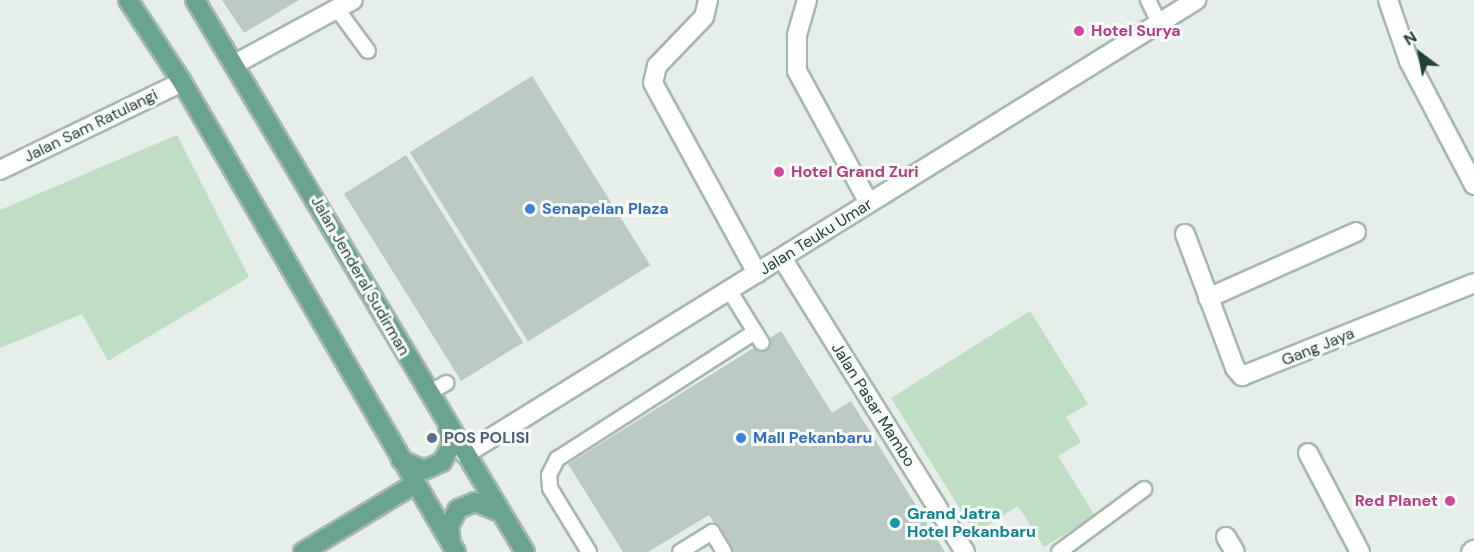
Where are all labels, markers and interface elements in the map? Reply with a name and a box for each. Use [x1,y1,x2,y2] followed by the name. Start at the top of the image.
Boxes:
[1091,21,1181,41] place label: Hotel Surya
[1072,24,1086,38] marker: Hotel Surya
[1390,24,1450,84] north arrow
[1400,26,1421,50] text: N
[21,85,161,167] street label: Jalan Sam Ratulangi
[791,162,919,182] place label: Hotel Grand Zuri
[772,165,786,179] marker: Hotel Grand Zuri
[307,193,413,359] street label: Jalan Jenderal Sudirman
[756,195,876,279] street label: Jalan Teuku Umar
[542,199,669,219] place label: Senapelan Plaza
[523,202,537,216] marker: Senapelan Plaza
[1279,324,1357,370] street label: Gang Jaya
[827,339,919,471] street label: Jalan Pasar Mambo
[444,428,529,448] place label: POS POLISI
[753,428,872,448] place label: Mall Pekanbaru
[425,431,439,445] marker: POS POLISI
[734,431,748,445] marker: Mall Pekanbaru
[1355,491,1438,511] place label: Red Planet
[1443,494,1457,508] marker: Red Planet
[907,504,1036,542] place label: Grand Jatra Hotel Pekanbaru
[888,516,902,530] marker: Grand Jatra Hotel Pekanbaru

